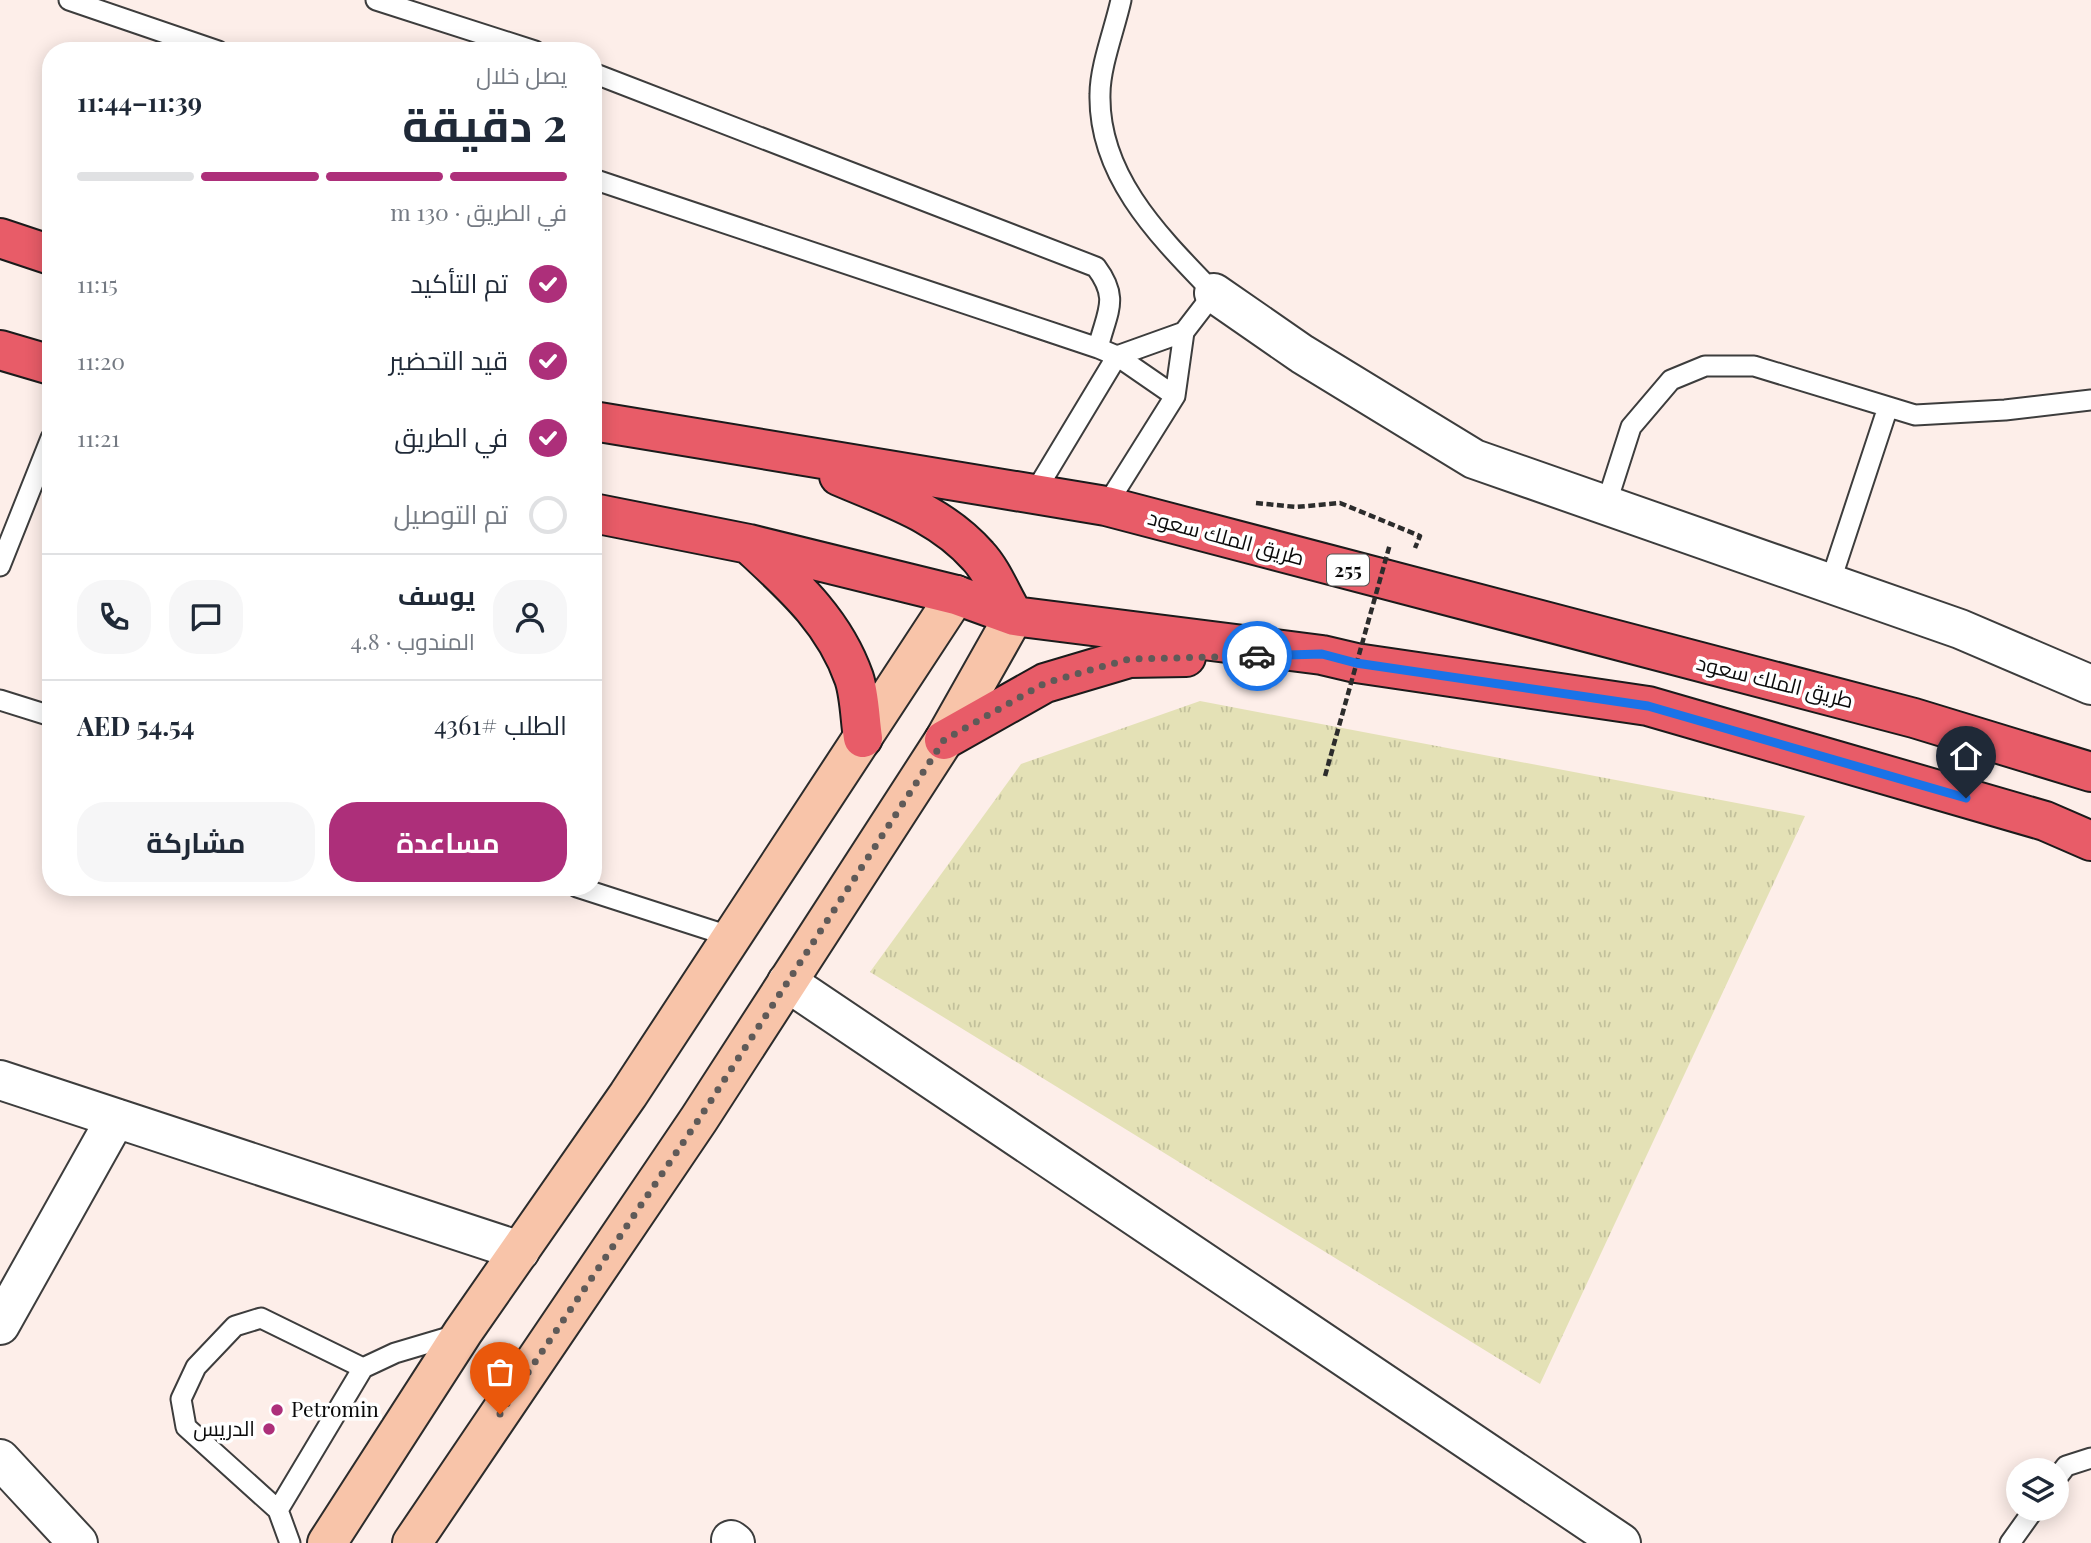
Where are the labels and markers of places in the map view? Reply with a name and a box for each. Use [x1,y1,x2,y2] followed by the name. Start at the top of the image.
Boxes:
[1936,726,1996,798] pin
[470,1342,530,1414] pin
[291,1394,379,1422] place label: Petromin
[269,1402,285,1418] marker: Petromin
[193,1413,255,1442] place label: الدريس
[261,1421,277,1437] marker: الدريس

